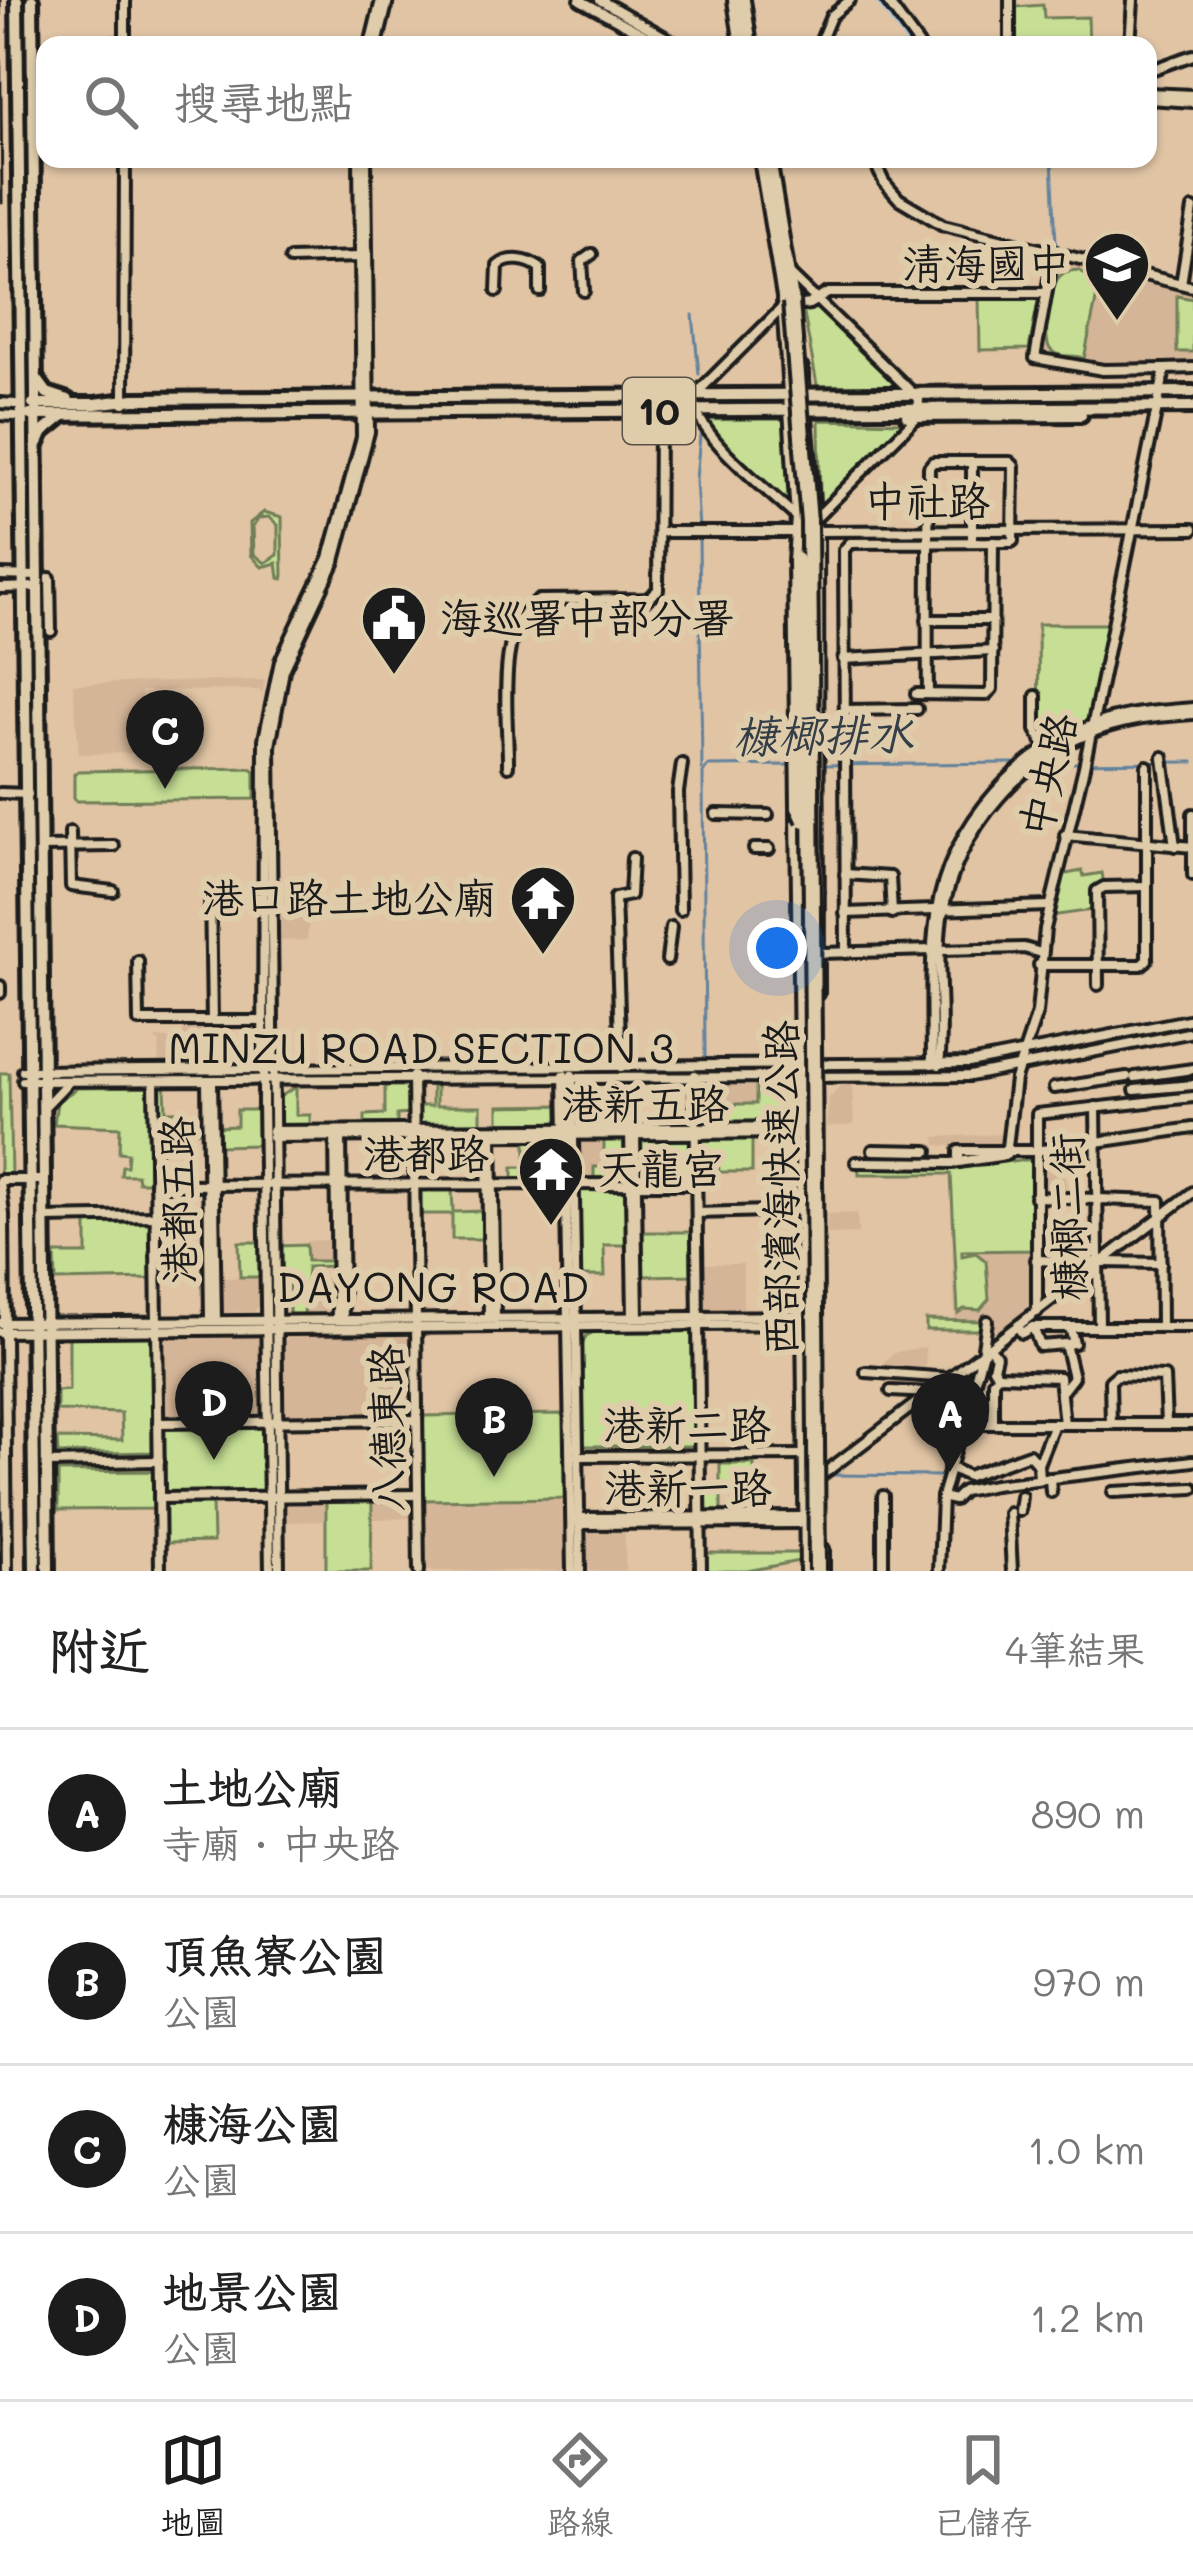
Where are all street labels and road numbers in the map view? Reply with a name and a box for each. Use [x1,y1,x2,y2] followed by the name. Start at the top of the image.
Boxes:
[623,378,695,444] road number: 10
[864,472,990,527] street label: 中社路
[1006,707,1088,842] street label: 中央路
[168,1020,674,1075] street label: MINZU ROAD SECTION 3
[752,1020,807,1356] street label: 西部濱海快速公路
[561,1075,729,1130] street label: 港新五路
[148,1116,205,1285] street label: 港都五路
[363,1125,489,1180] street label: 港都路
[1038,1133,1095,1302] street label: 槺榔二街
[277,1259,589,1314] street label: DAYONG ROAD
[357,1344,414,1513] street label: 八德東路
[603,1396,771,1451] street label: 港新二路
[604,1459,772,1514] street label: 港新一路

